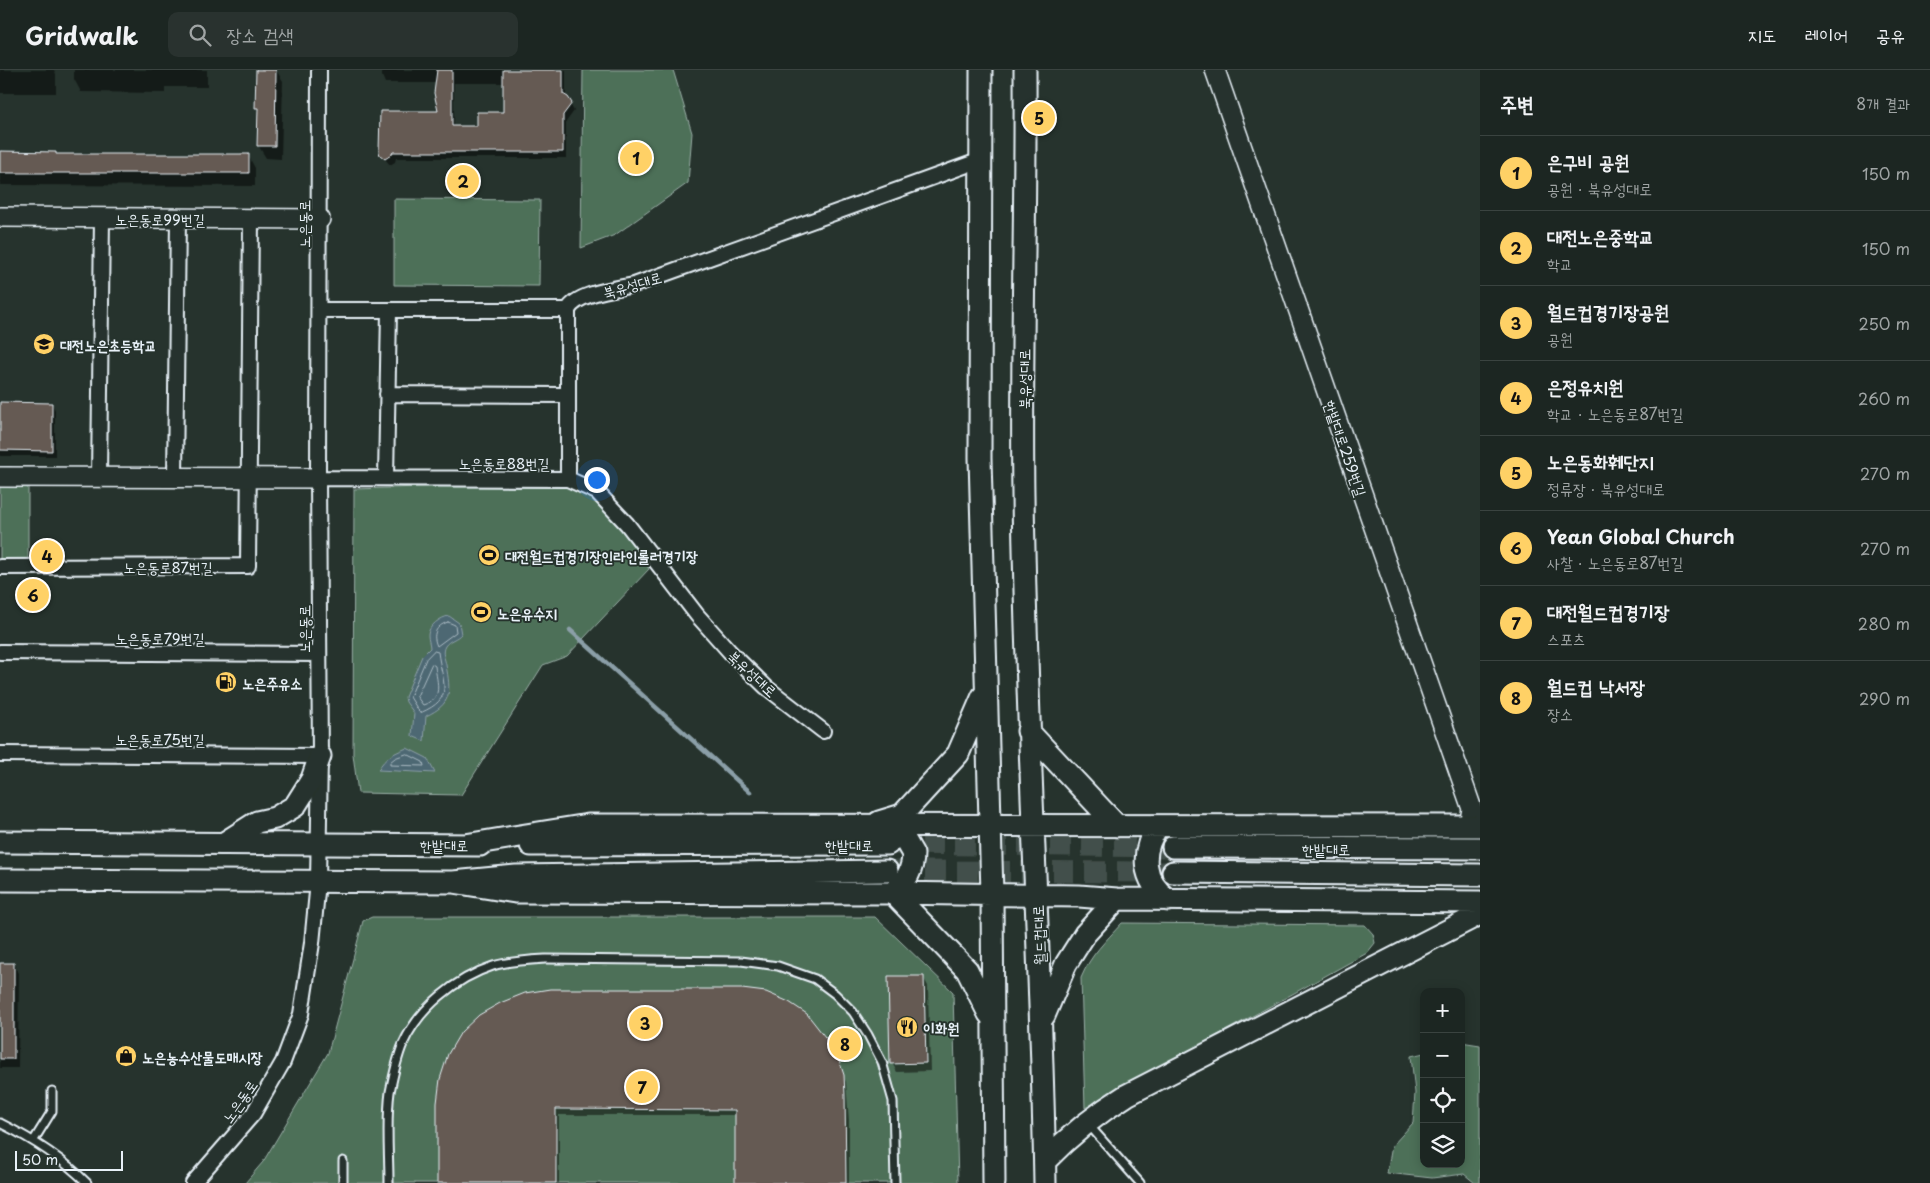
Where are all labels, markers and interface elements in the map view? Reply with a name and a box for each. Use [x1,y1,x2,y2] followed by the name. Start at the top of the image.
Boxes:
[168,12,518,57] search box
[25,17,138,53] text: Gridwalk
[226,20,294,48] text: 장소 검색
[186,21,214,49] icon: search
[1748,21,1777,48] text: 지도
[1805,21,1848,48] text: 레이어
[1876,21,1905,48] text: 공유
[1500,87,1534,119] text: 주변
[1856,91,1910,115] text: 8개 결과
[1023,99,1055,137] pin: 5
[620,139,652,177] pin: 1
[1547,147,1630,175] text: 은구비 공원
[1512,161,1520,185] text: 1
[1862,161,1910,185] text: 150 m
[447,162,479,200] pin: 2
[1547,176,1652,200] text: 공원 · 북유성대로
[292,200,315,248] street label: 노은동로
[115,207,205,230] street label: 노은동로99번길
[1547,222,1654,250] text: 대전노은중학교
[1510,236,1522,260] text: 2
[1862,236,1910,260] text: 150 m
[1547,251,1573,275] text: 학교
[600,265,664,303] street label: 북유성대로
[1547,297,1669,325] text: 월드컵경기장공원
[1511,311,1521,335] text: 3
[1859,311,1910,335] text: 250 m
[1547,326,1573,350] text: 공원
[32,332,56,356] school or university icon: 대전노은초등학교
[60,333,157,356] place label: 대전노은초등학교
[1012,349,1035,409] street label: 북유성대로
[1547,372,1623,400] text: 은정유치원
[1511,386,1521,410] text: 4
[1858,386,1910,410] text: 260 m
[1319,397,1373,499] street label: 한밭대로259번길
[1547,401,1683,425] text: 학교 · 노은동로87번길
[1547,447,1654,475] text: 노은동화훼단지
[458,451,550,474] street label: 노은동로88번길
[1511,461,1521,485] text: 5
[1860,461,1910,485] text: 270 m
[584,467,610,493] your location
[1547,476,1665,500] text: 정류장 · 북유성대로
[1547,522,1735,550] text: Yean Global Church
[1510,536,1522,560] text: 6
[1860,536,1910,560] text: 270 m
[31,537,63,575] pin: 4
[477,543,501,567] sports icon: 대전월드컵경기장인라인롤러경기장
[505,544,698,567] place label: 대전월드컵경기장인라인롤러경기장
[1547,550,1683,574] text: 사찰 · 노은동로87번길
[123,555,213,578] street label: 노은동로87번길
[17,576,49,614] pin: 6
[1547,597,1669,625] text: 대전월드컵경기장
[469,600,493,624] sports icon: 노은유수지
[497,601,557,624] place label: 노은유수지
[292,605,315,653] street label: 노은동로
[1511,611,1521,635] text: 7
[1858,611,1910,635] text: 280 m
[115,626,205,649] street label: 노은동로79번길
[1547,626,1586,650] text: 스포츠
[723,644,783,702] street label: 북유성대로
[214,670,238,694] fuel station icon: 노은주유소
[242,671,302,694] place label: 노은주유소
[1547,672,1645,700] text: 월드컵 낙서장
[1511,686,1521,710] text: 8
[1859,686,1910,710] text: 290 m
[1547,701,1573,725] text: 장소
[115,727,205,750] street label: 노은동로75번길
[420,833,468,856] street label: 한밭대로
[825,833,873,856] street label: 한밭대로
[1302,837,1350,860] street label: 한밭대로
[1025,904,1051,966] street label: 월드컵대로
[1420,988,1465,1168] map controls
[1420,988,1465,1033] button: +
[629,1004,661,1042] pin: 3
[895,1015,919,1039] restaurant icon: 이화원
[923,1016,959,1039] place label: 이화원
[829,1025,861,1063] pin: 8
[1420,1033,1465,1078] button: −
[114,1044,138,1068] shop icon: 노은농수산물도매시장
[142,1045,263,1068] place label: 노은농수산물도매시장
[626,1068,658,1106] pin: 7
[216,1075,262,1127] street label: 노은동로
[1420,1078,1465,1123] button: locate
[1420,1123,1465,1168] button: layers
[15,1148,122,1171] scale bar
[22,1149,58,1170] text: 50 m

